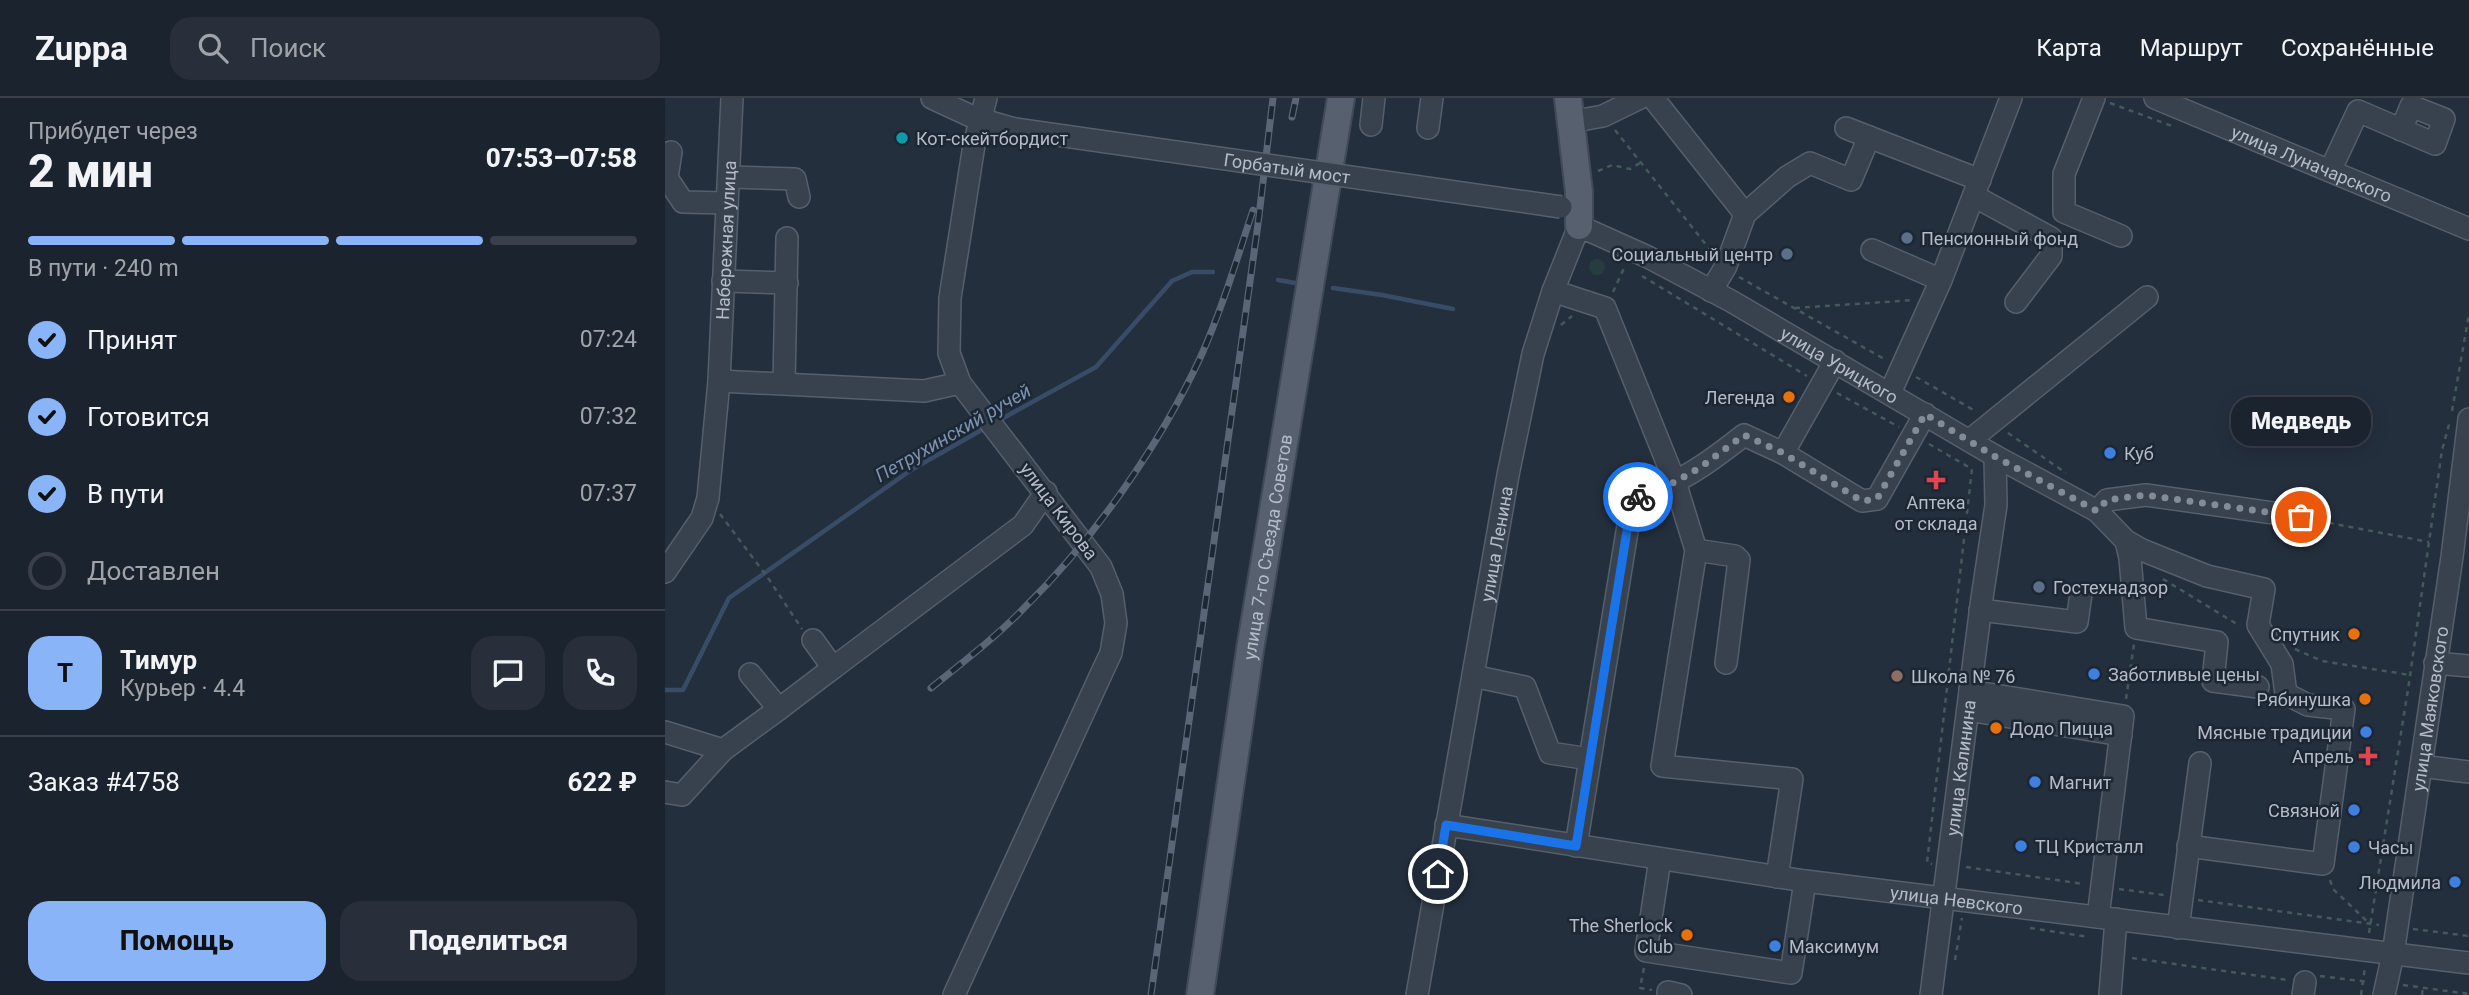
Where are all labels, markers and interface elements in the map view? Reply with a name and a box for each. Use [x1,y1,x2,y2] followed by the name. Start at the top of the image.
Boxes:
[170,17,660,80] search box
[35,29,128,68] text: Zuppa
[194,29,232,67] icon: search
[250,33,326,63] text: Поиск
[2036,34,2102,62] text: Карта
[2140,34,2243,62] text: Маршрут
[2281,34,2434,62] text: Сохранённые
[28,118,198,145] text: Прибудет через
[2229,121,2395,206] street label: улица Луначарского
[916,128,1068,149] place label: Кот-скейтбордист
[894,130,910,146] marker: Кот-скейтбордист
[486,143,637,173] text: 07:53–07:58
[28,144,153,198] text: 2 мин
[1223,148,1352,187] street label: Горбатый мост
[711,160,740,320] street label: Набережная улица
[1921,228,2078,249] place label: Пенсионный фонд
[1899,230,1915,246] marker: Пенсионный фонд
[1611,244,1773,265] place label: Социальный центр
[1779,246,1795,262] marker: Социальный центр
[28,255,179,282] text: В пути · 240 m
[28,321,66,359] icon: check
[1777,322,1902,407] street label: улица Урицкого
[87,325,177,355] text: Принят
[580,326,637,353] text: 07:24
[871,379,1035,487] water label: Петрухинский ручей
[1705,387,1775,408] place label: Легенда
[1781,389,1797,405] marker: Легенда
[28,398,66,436] icon: check
[2231,398,2371,447] callout: Медведь
[87,402,210,432] text: Готовится
[580,403,637,430] text: 07:32
[2251,408,2351,435] text: Медведь
[1238,433,1296,661] street label: улица 7-го Съезда Советов
[2124,443,2154,464] place label: Куб
[2102,445,2118,461] marker: Куб
[1016,458,1102,564] street label: улица Кирова
[1603,462,1673,532] courier
[1928,472,1944,488] marker: Аптека от склада
[28,475,66,513] icon: check
[1619,478,1657,516] icon: bike
[87,479,164,509] text: В пути
[580,480,637,507] text: 07:37
[1476,484,1516,603] street label: улица Ленина
[2271,487,2331,547] pin
[1894,492,1978,534] place label: Аптека от склада
[2282,498,2320,536] icon: bag
[87,556,220,586] text: Доставлен
[2053,577,2168,598] place label: Гостехнадзор
[2031,579,2047,595] marker: Гостехнадзор
[2270,624,2340,645] place label: Спутник
[2407,625,2452,792] street label: улица Маяковского
[2346,626,2362,642] marker: Спутник
[471,636,545,710] button: chat
[563,636,637,710] button: phone
[120,645,197,675] text: Тимур
[57,658,73,688] text: Т
[2108,664,2260,685] place label: Заботливые цены
[1911,666,2015,687] place label: Школа № 76
[2086,666,2102,682] marker: Заботливые цены
[1889,668,1905,684] marker: Школа № 76
[120,675,245,702] text: Курьер · 4.4
[2257,689,2351,710] place label: Рябинушка
[2357,691,2373,707] marker: Рябинушка
[1941,699,1979,837] street label: улица Калинина
[2010,718,2113,739] place label: Додо Пицца
[1988,720,2004,736] marker: Додо Пицца
[2197,722,2352,743] place label: Мясные традиции
[2358,724,2374,740] marker: Мясные традиции
[2292,746,2354,767] place label: Апрель
[2360,748,2376,764] marker: Апрель
[28,767,180,797] text: Заказ #4758
[567,767,637,797] text: 622 ₽
[2049,772,2112,793] place label: Магнит
[2027,774,2043,790] marker: Магнит
[2268,800,2340,821] place label: Связной
[2346,802,2362,818] marker: Связной
[2035,836,2144,857] place label: ТЦ Кристалл
[2368,837,2414,858] place label: Часы
[2013,838,2029,854] marker: ТЦ Кристалл
[2346,839,2362,855] marker: Часы
[1408,844,1468,904] pin
[1419,855,1457,893] icon: home
[2359,872,2441,893] place label: Людмила
[2447,874,2463,890] marker: Людмила
[1889,881,2024,918] street label: улица Невского
[28,901,326,981] button: Помощь
[340,901,637,981] button: Поделиться
[1569,915,1674,957] place label: The Sherlock Club
[1679,927,1695,943] marker: The Sherlock Club
[1789,936,1879,957] place label: Максимум
[1767,938,1783,954] marker: Максимум

